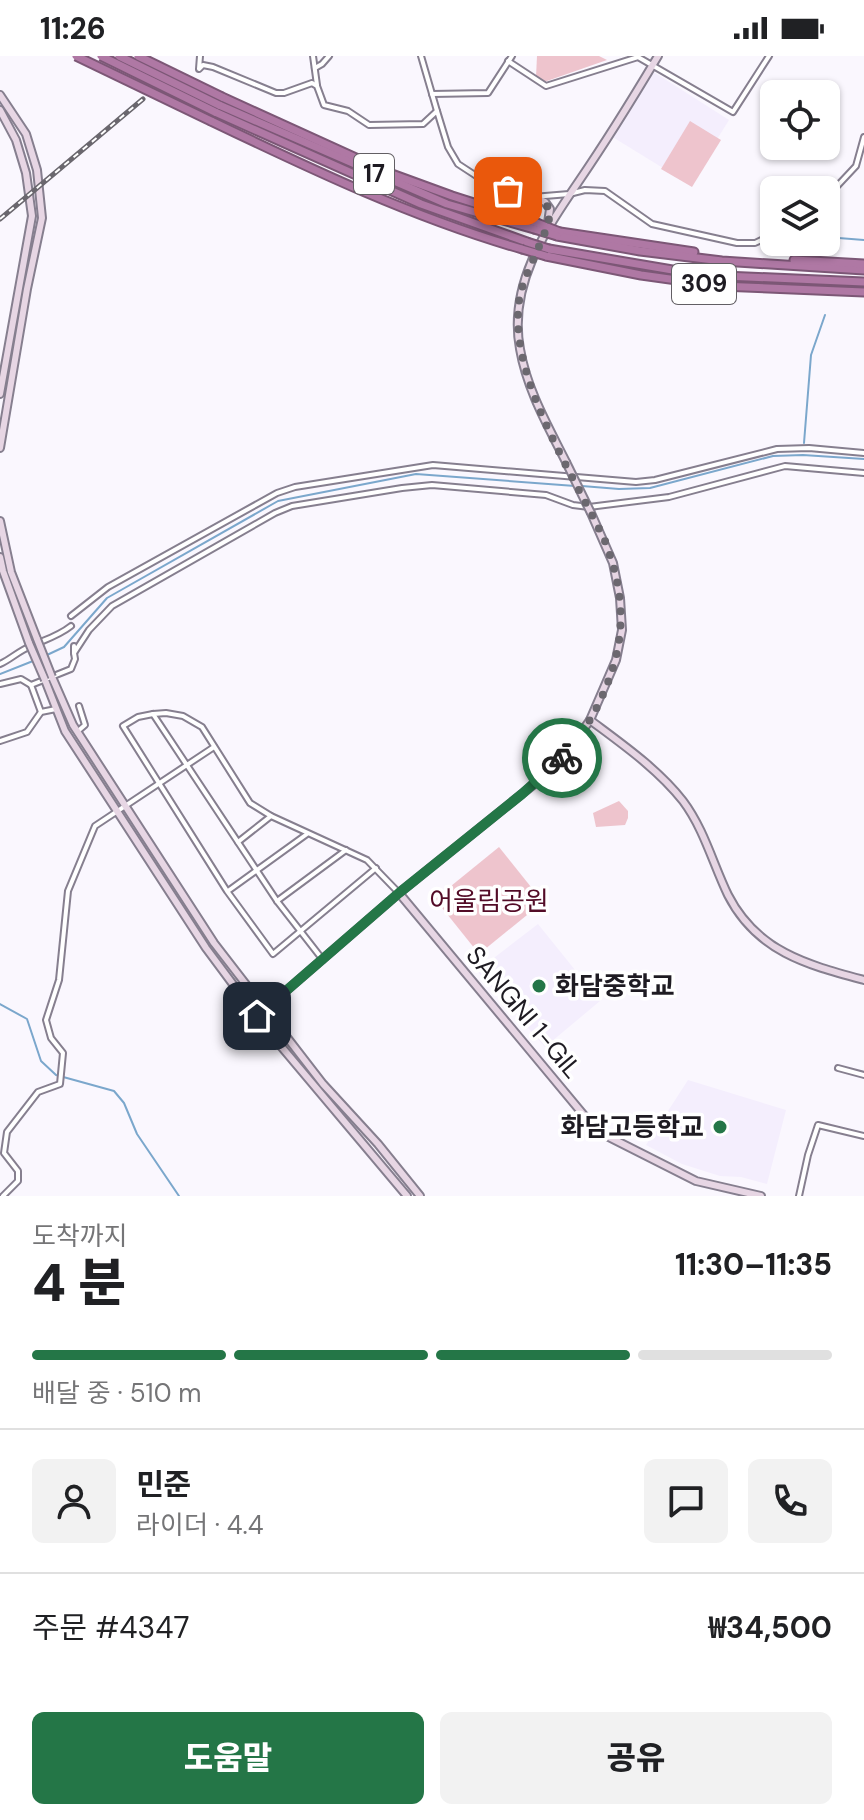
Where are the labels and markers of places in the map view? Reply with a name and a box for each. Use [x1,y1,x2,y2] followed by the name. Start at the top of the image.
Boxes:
[474,157,542,225] pin
[555,969,675,1003] place label: 화담중학교
[530,977,548,995] marker: 화담중학교
[223,982,291,1050] pin
[560,1110,704,1144] place label: 화담고등학교
[711,1118,729,1136] marker: 화담고등학교

